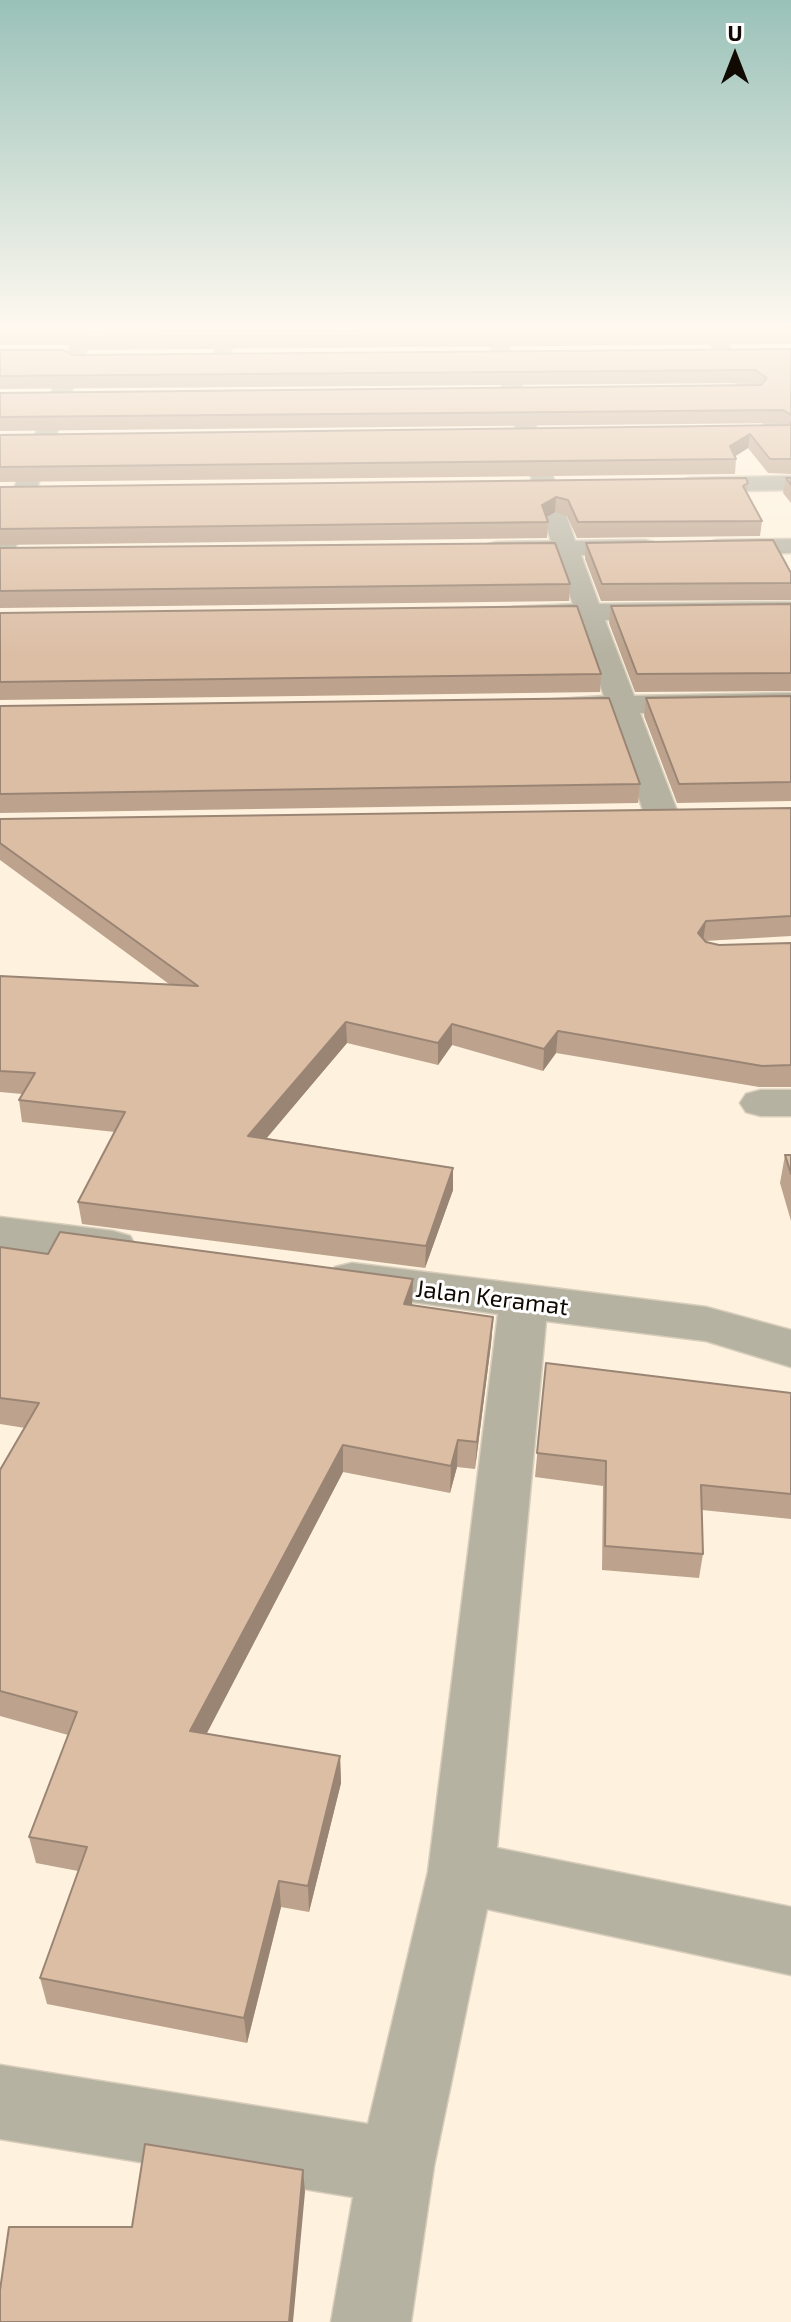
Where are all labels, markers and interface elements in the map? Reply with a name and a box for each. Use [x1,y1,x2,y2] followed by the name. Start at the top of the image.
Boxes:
[695,16,775,96] north arrow
[727,19,743,45] text: U
[414,1274,570,1322] street label: Jalan Keramat

